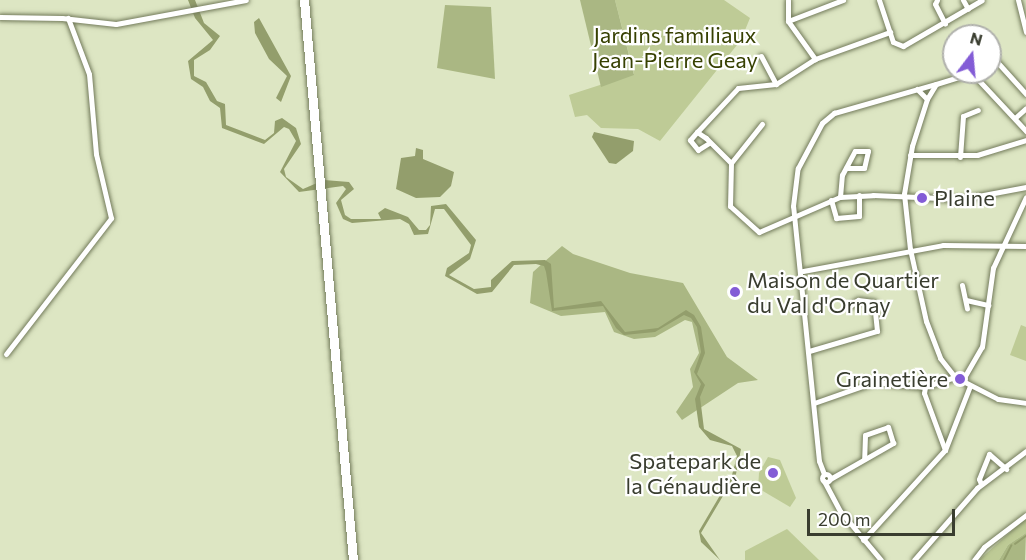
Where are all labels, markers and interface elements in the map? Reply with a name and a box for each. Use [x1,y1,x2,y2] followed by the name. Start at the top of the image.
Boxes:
[592,21,758,72] park label: Jardins familiaux Jean-Pierre Geay
[942,24,1002,84] north arrow
[968,27,985,49] text: N
[934,185,995,211] place label: Plaine
[915,191,929,205] marker: Plaine
[747,266,939,318] place label: Maison de Quartier du Val d'Ornay
[728,285,742,299] marker: Maison de Quartier du Val d'Ornay
[836,366,948,392] place label: Grainetière
[953,372,967,386] marker: Grainetière
[626,447,761,499] place label: Spatepark de la Génaudière
[766,466,780,480] marker: Spatepark de la Génaudière
[810,497,958,535] scale bar
[818,508,871,530] text: 200 m

